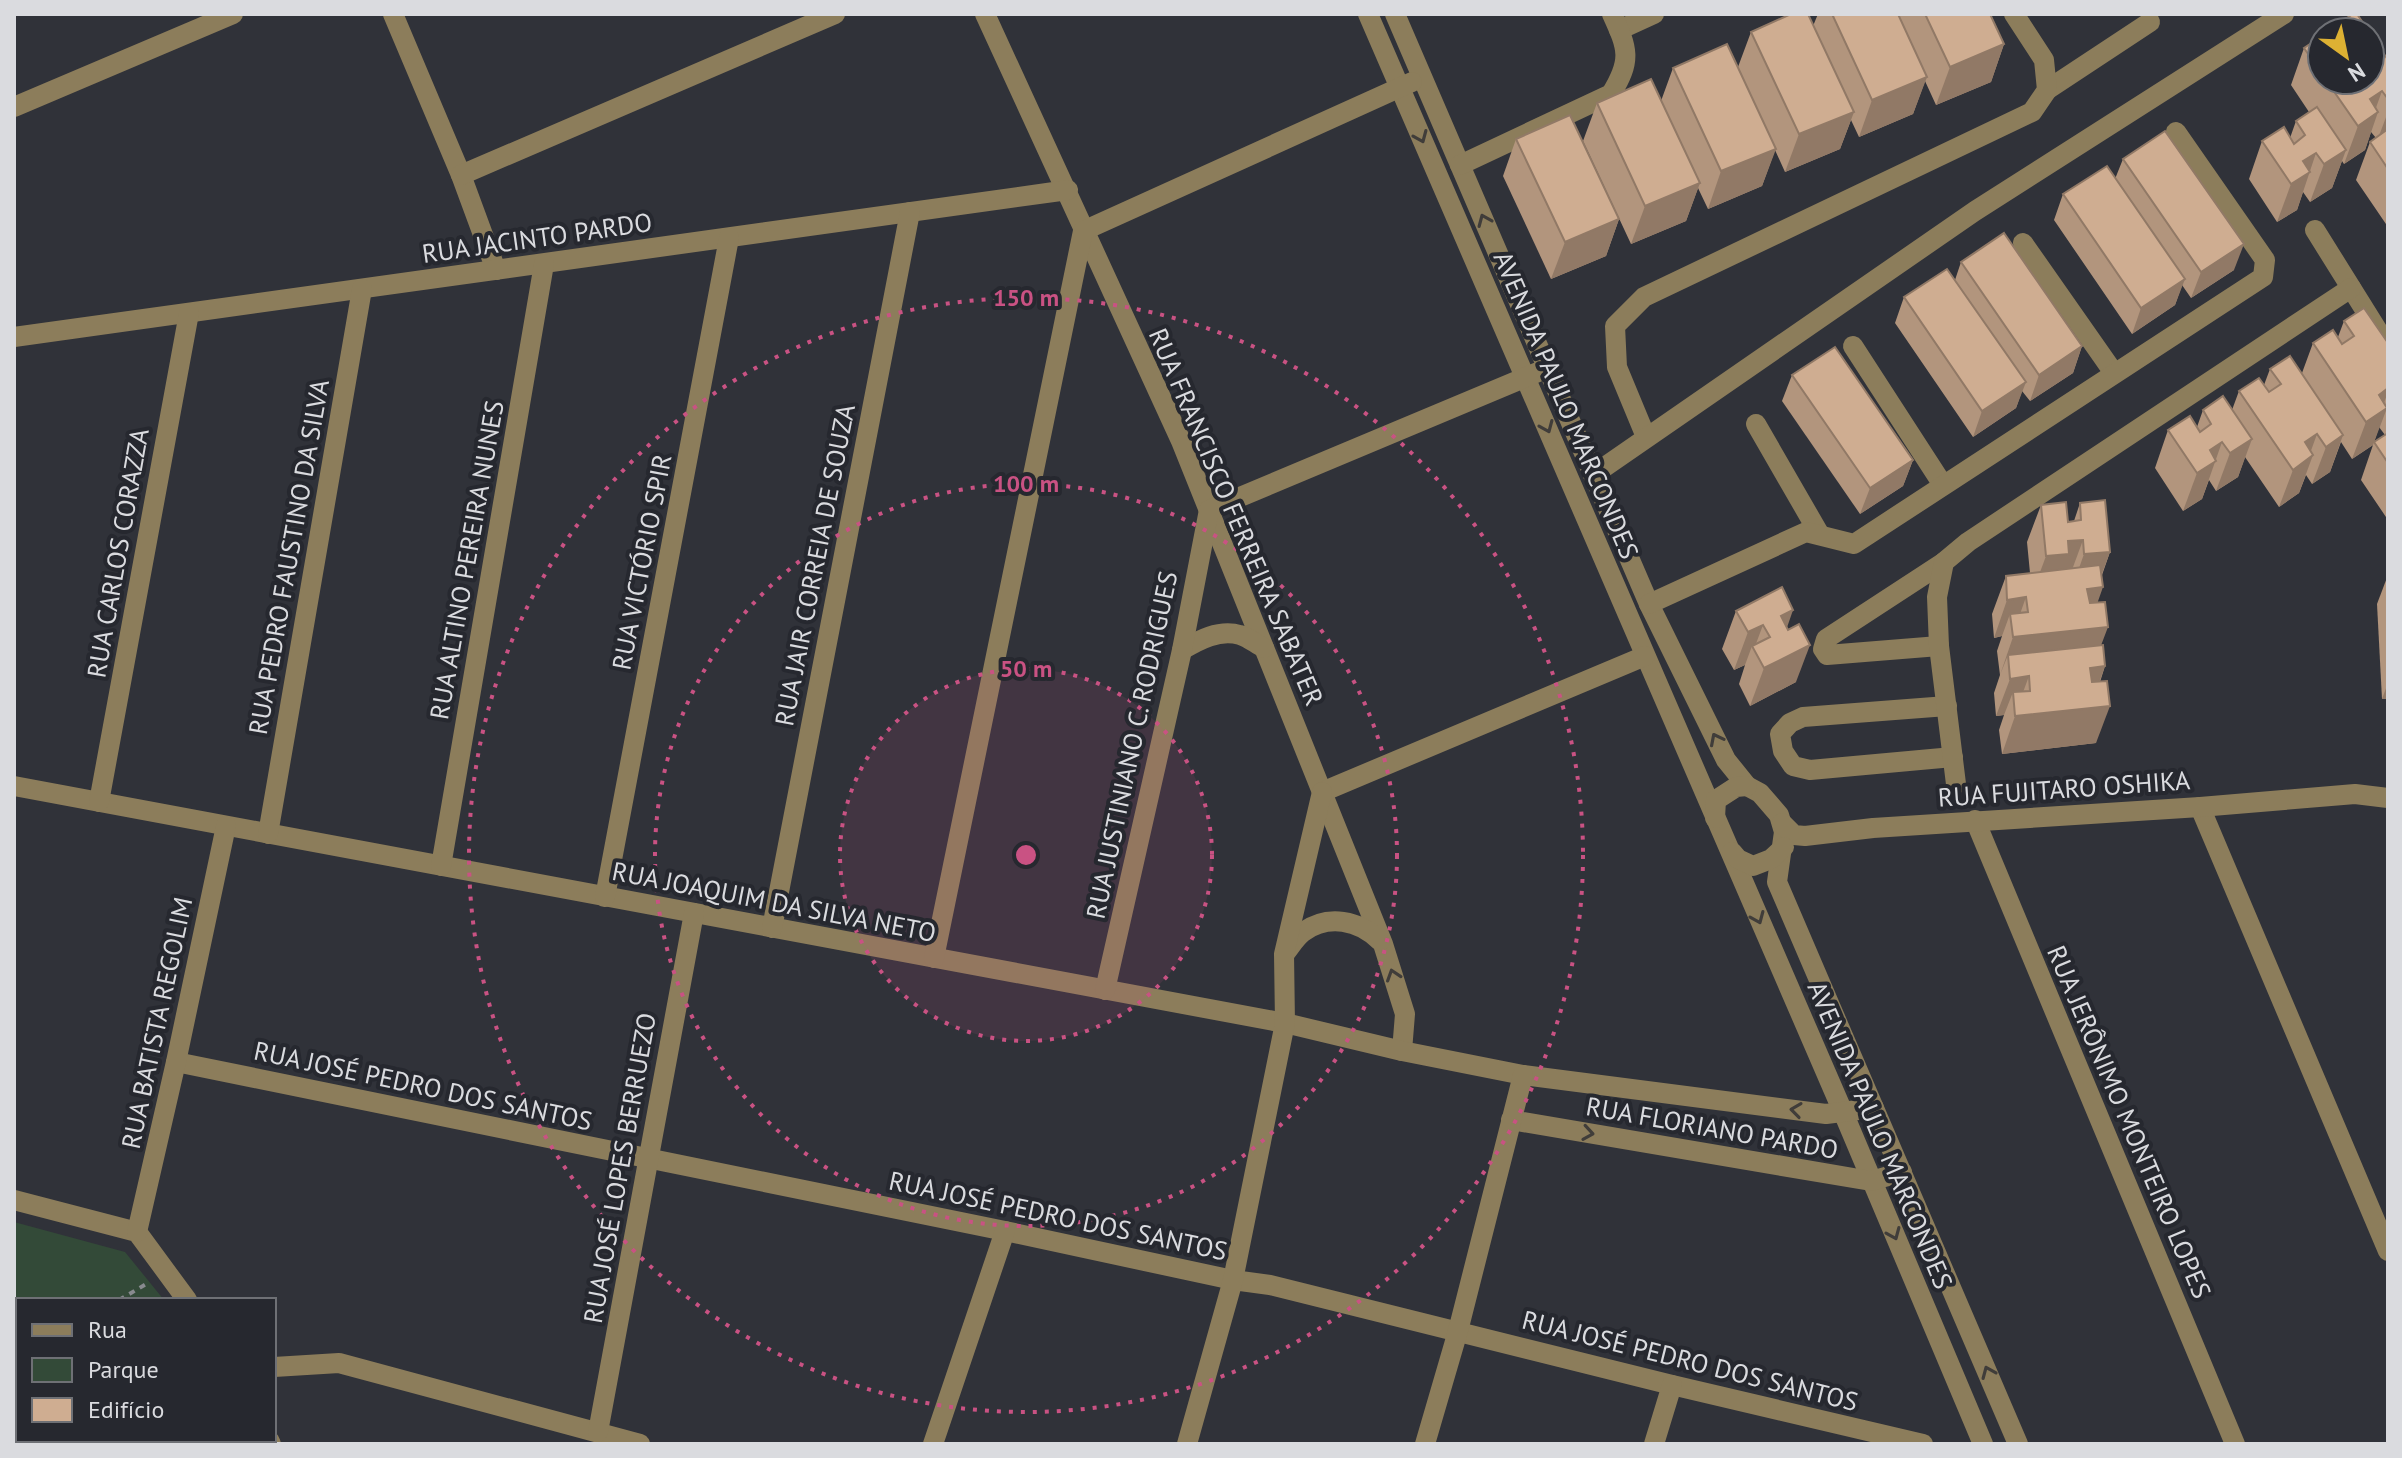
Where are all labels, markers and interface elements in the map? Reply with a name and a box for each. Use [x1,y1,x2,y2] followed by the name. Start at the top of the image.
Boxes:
[2306,16,2386,96] north arrow
[2343,57,2371,88] text: N
[1412,129,1428,143] one-way arrow
[420,205,654,270] street label: RUA JACINTO PARDO
[1478,214,1494,228] one-way arrow
[1487,246,1646,564] street label: AVENIDA PAULO MARCONDES
[993,282,1059,313] text: 150 m
[1142,323,1331,710] street label: RUA FRANCISCO FERREIRA SABATER
[241,377,336,737] street label: RUA PEDRO FAUSTINO DA SILVA
[422,398,511,722] street label: RUA ALTINO PEREIRA NUNES
[767,401,862,729] street label: RUA JAIR CORREIA DE SOUZA
[1537,419,1553,433] one-way arrow
[79,426,156,680] street label: RUA CARLOS CORAZZA
[604,451,679,673] street label: RUA VICTÓRIO SPIR
[993,468,1059,499] text: 100 m
[1079,568,1184,922] street label: RUA JUSTINIANO C. RODRIGUES
[1000,653,1052,684] text: 50 m
[1710,732,1726,747] one-way arrow
[1937,763,2191,814] street label: RUA FUJITARO OSHIKA
[1012,841,1040,869] centre of rings
[609,854,939,949] street label: RUA JOAQUIM DA SILVA NETO
[114,894,199,1152] street label: RUA BATISTA REGOLIM
[1749,910,1765,924] one-way arrow
[2040,940,2219,1303] street label: RUA JERÔNIMO MONTEIRO LOPES
[1386,969,1402,983] one-way arrow
[1801,976,1960,1294] street label: AVENIDA PAULO MARCONDES
[576,1010,663,1326] street label: RUA JOSÉ LOPES BERRUEZO
[251,1034,595,1138] street label: RUA JOSÉ PEDRO DOS SANTOS
[1584,1089,1841,1166] street label: RUA FLORIANO PARDO
[1790,1102,1803,1119] one-way arrow
[1581,1124,1595,1141] one-way arrow
[886,1164,1230,1268] street label: RUA JOSÉ PEDRO DOS SANTOS
[1884,1226,1900,1240] one-way arrow
[16,1298,276,1442] legend
[1519,1303,1861,1418] street label: RUA JOSÉ PEDRO DOS SANTOS
[88,1314,127,1345] text: Rua
[88,1354,159,1385] text: Parque
[1981,1366,1997,1380] one-way arrow
[88,1394,164,1425] text: Edifício

